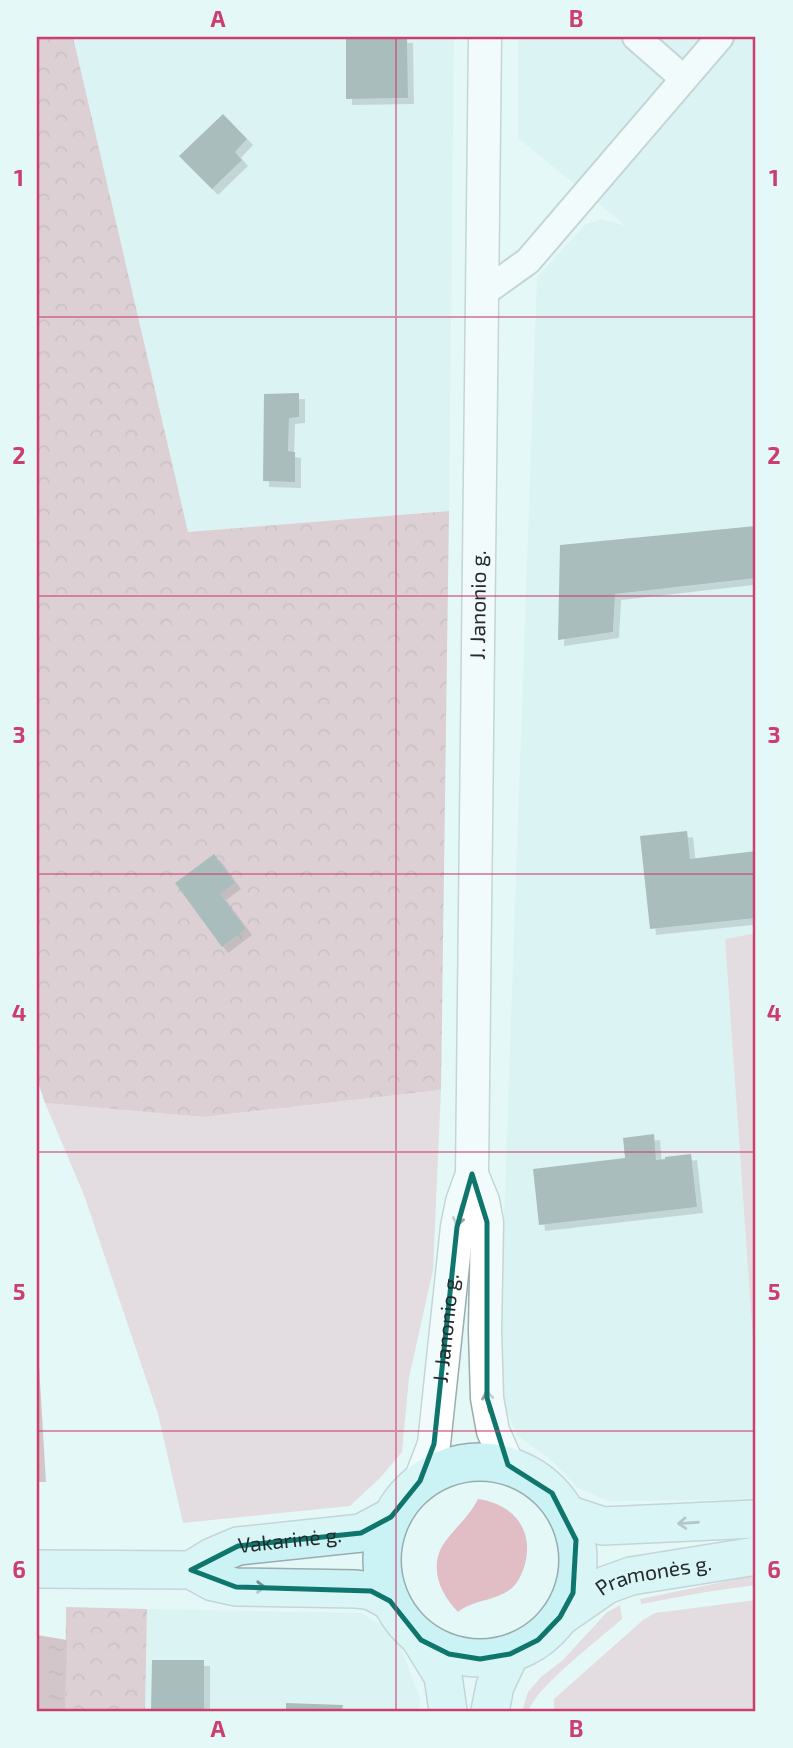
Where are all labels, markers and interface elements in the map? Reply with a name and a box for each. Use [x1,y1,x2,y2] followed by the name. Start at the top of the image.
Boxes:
[210,4,226,32] text: A
[569,4,583,32] text: B
[14,163,24,191] text: 1
[769,163,779,191] text: 1
[12,441,26,469] text: 2
[767,441,781,469] text: 2
[464,550,490,660] street label: J. Janonio g.
[12,720,26,748] text: 3
[767,720,781,748] text: 3
[12,998,26,1026] text: 4
[767,998,781,1026] text: 4
[451,1204,465,1227] one-way arrow
[427,1272,463,1384] street label: J. Janonio g.
[13,1277,25,1305] text: 5
[768,1277,780,1305] text: 5
[482,1390,495,1412] one-way arrow
[677,1516,700,1529] one-way arrow
[236,1521,343,1557] street label: Vakarinė g.
[590,1549,713,1600] street label: Pramonės g.
[12,1555,26,1583] text: 6
[767,1555,781,1583] text: 6
[244,1581,267,1594] one-way arrow
[210,1714,226,1742] text: A
[569,1714,583,1742] text: B

